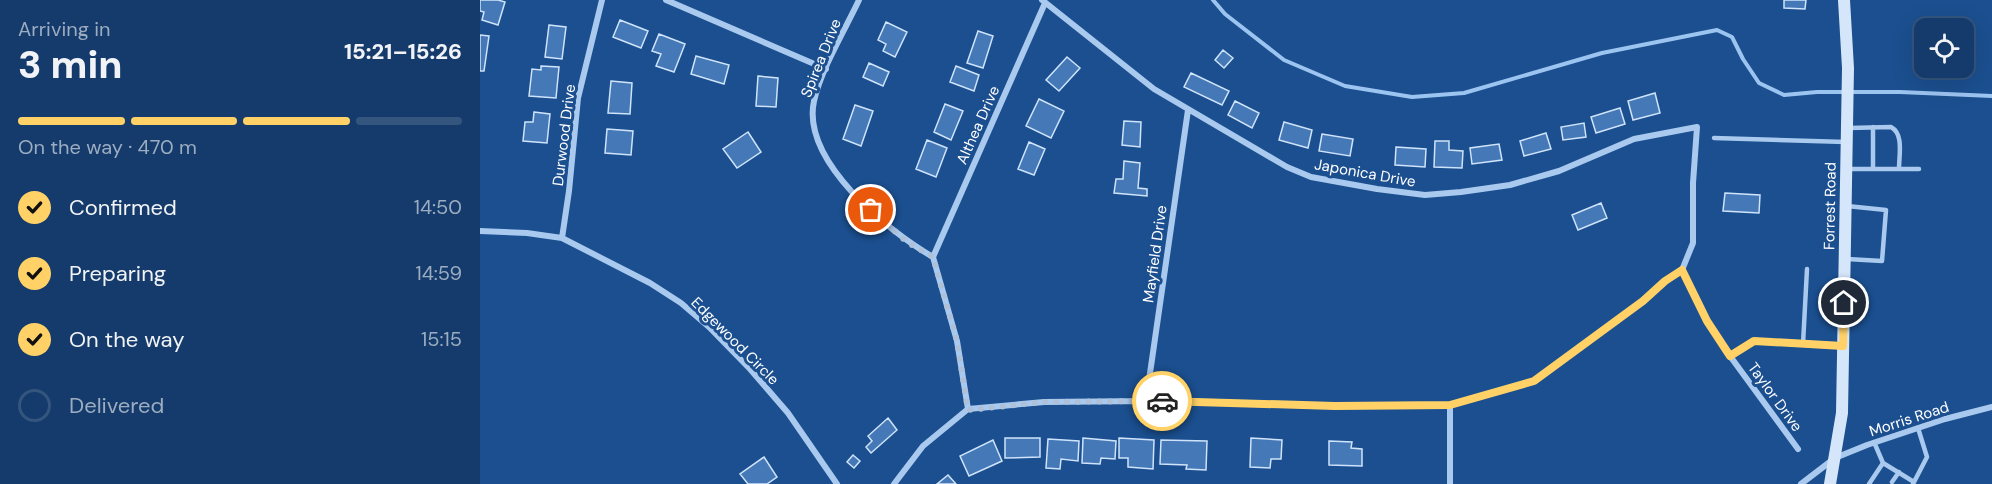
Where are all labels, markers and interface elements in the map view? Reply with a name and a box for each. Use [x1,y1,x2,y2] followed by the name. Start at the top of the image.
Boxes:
[18,16,110,42] text: Arriving in
[796,16,846,100] street label: Spirea Drive
[1914,18,1974,78] map controls
[1914,18,1974,78] button: locate
[344,37,462,66] text: 15:21–15:26
[18,39,123,90] text: 3 min
[548,83,580,187] street label: Durwood Drive
[952,83,1004,167] street label: Althea Drive
[18,134,197,160] text: On the way · 470 m
[1313,154,1417,192] street label: Japonica Drive
[1819,162,1841,250] street label: Forrest Road
[845,184,896,235] pin
[18,191,51,224] icon: check
[69,193,177,222] text: Confirmed
[854,193,887,226] icon: bag
[414,194,462,220] text: 14:50
[1138,204,1172,304] street label: Mayfield Drive
[18,257,51,290] icon: check
[69,259,166,288] text: Preparing
[415,260,462,286] text: 14:59
[1818,277,1869,328] pin
[1827,286,1860,319] icon: home
[687,293,783,389] street label: Edgewood Circle
[18,323,51,356] icon: check
[69,325,184,354] text: On the way
[421,326,462,352] text: 15:15
[1743,358,1807,436] street label: Taylor Drive
[1132,371,1192,431] courier
[1146,385,1179,418] icon: car
[69,391,164,420] text: Delivered
[1867,397,1951,441] street label: Morris Road

